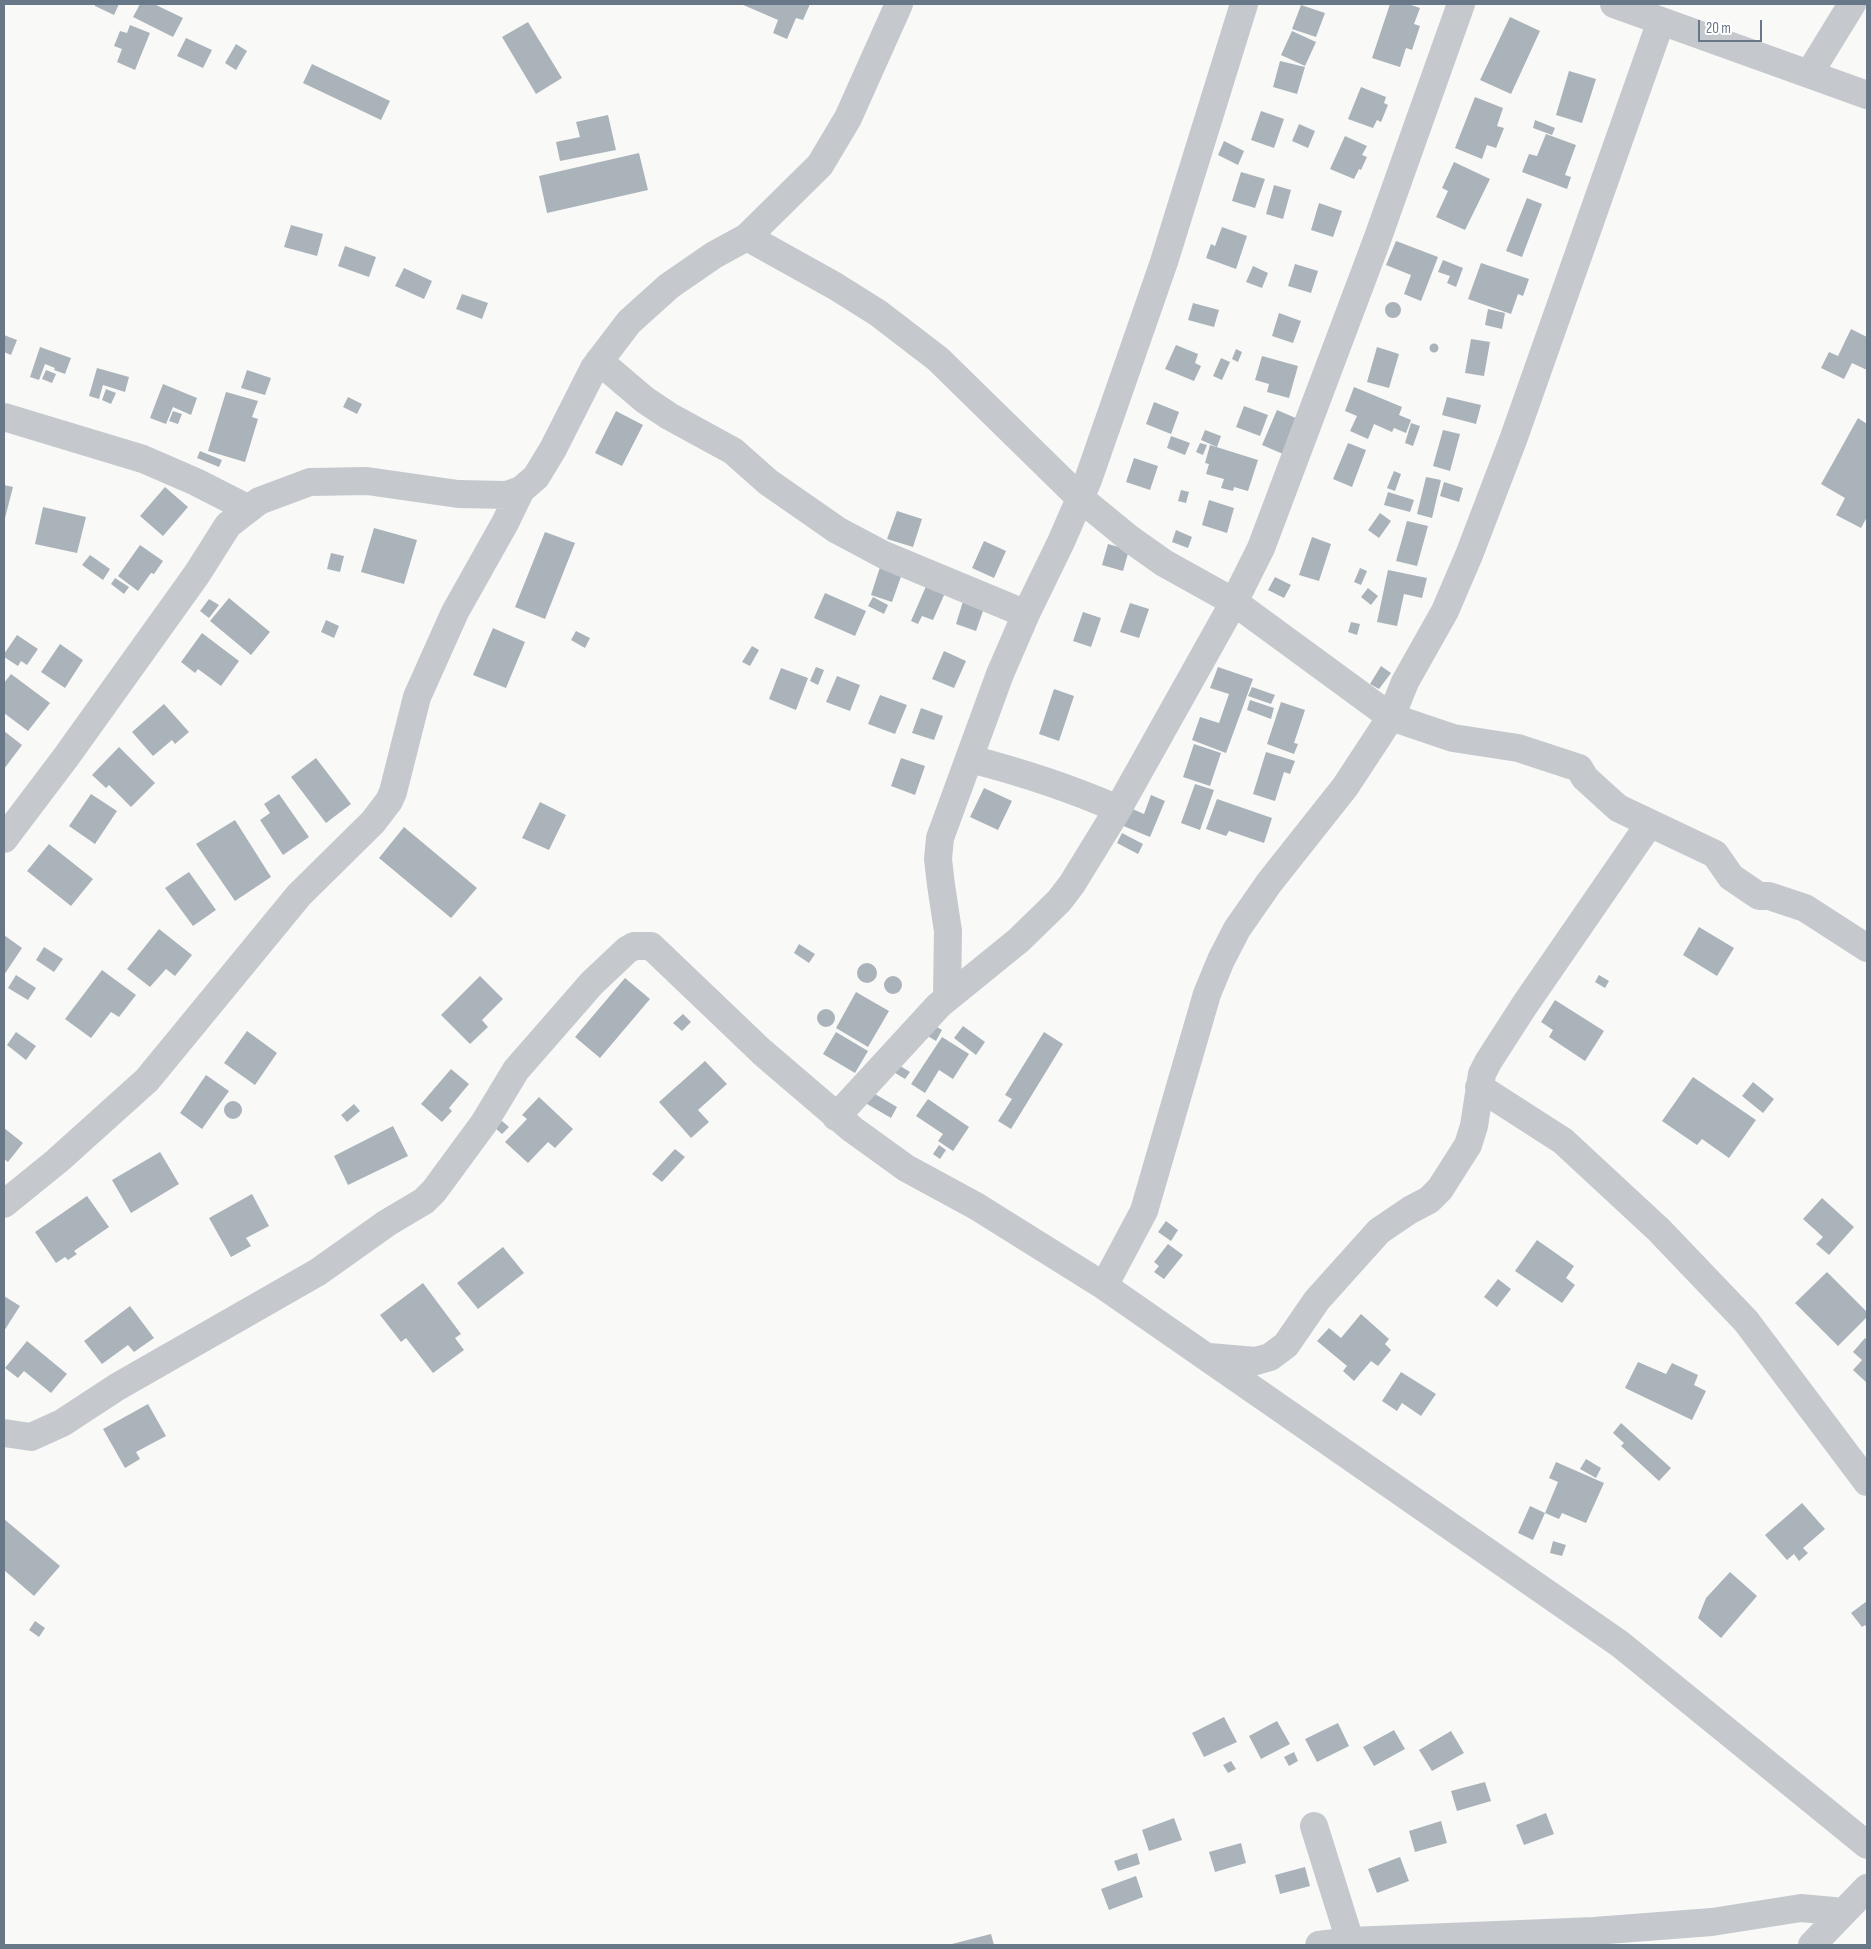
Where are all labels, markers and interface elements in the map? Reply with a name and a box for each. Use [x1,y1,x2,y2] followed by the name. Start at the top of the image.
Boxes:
[1701,10,1765,42] scale bar
[1706,19,1731,38] text: 20 m

